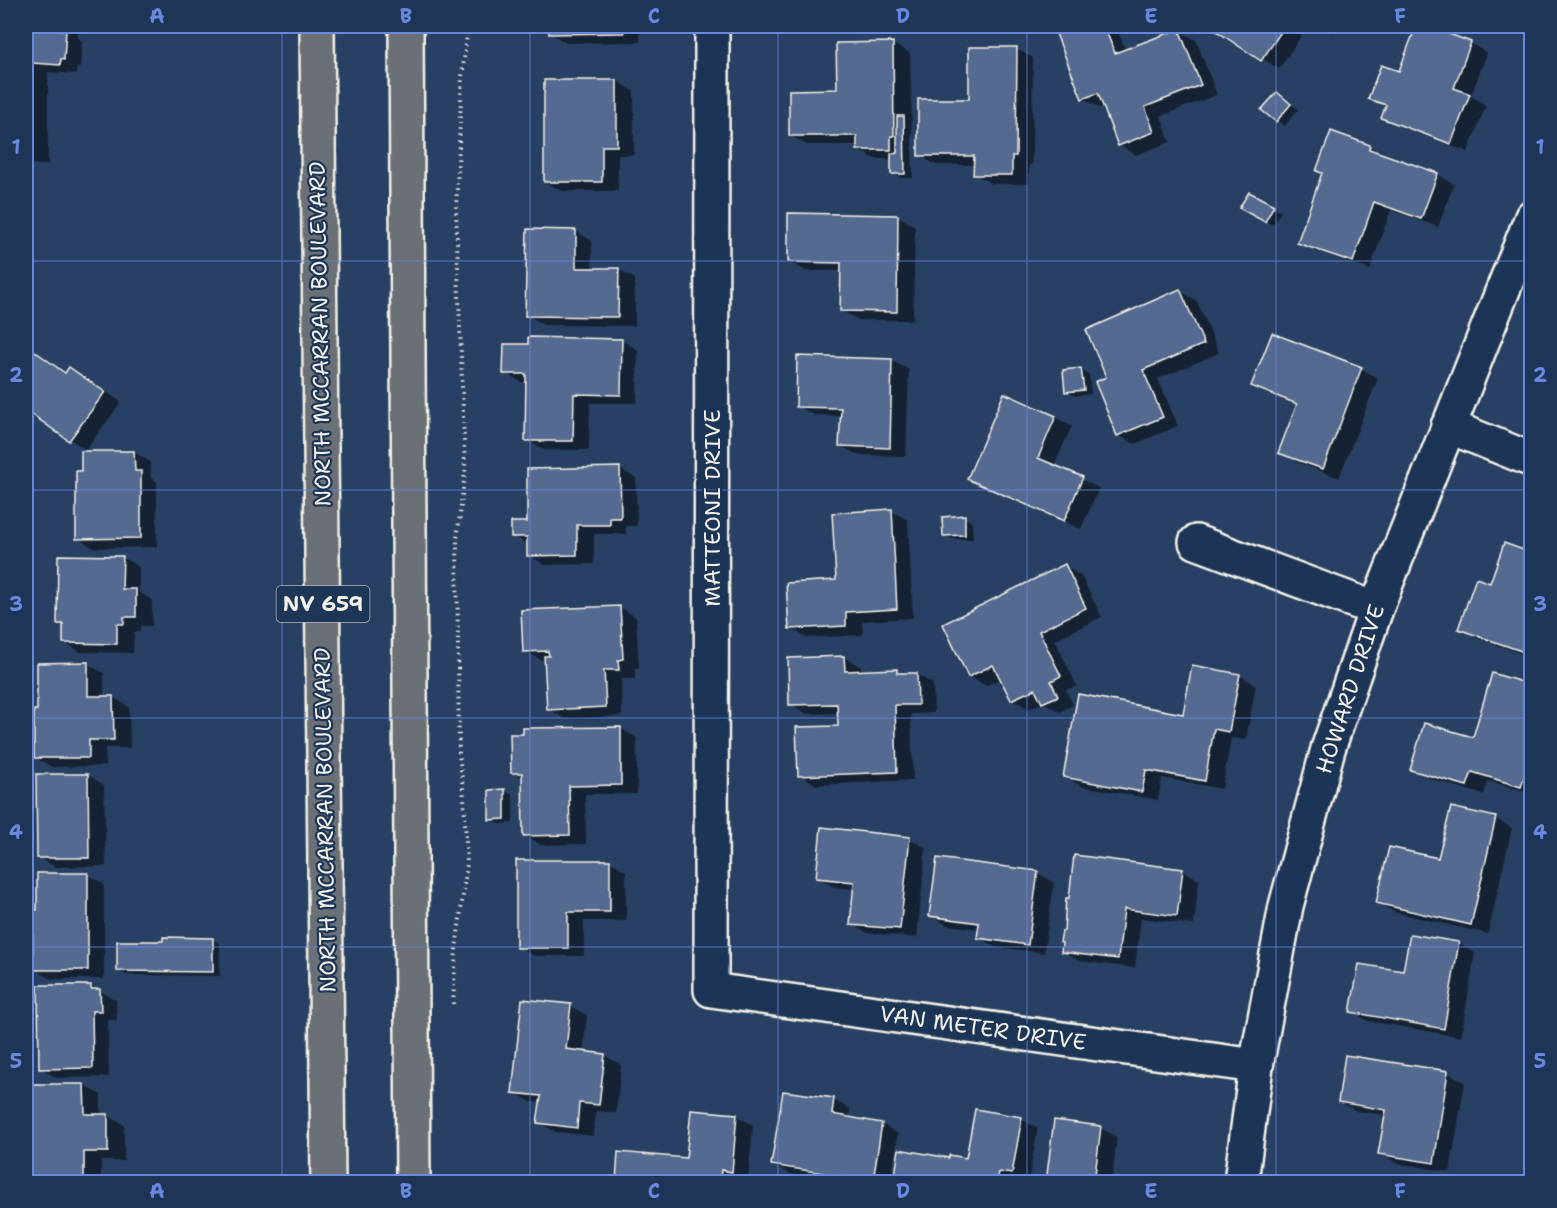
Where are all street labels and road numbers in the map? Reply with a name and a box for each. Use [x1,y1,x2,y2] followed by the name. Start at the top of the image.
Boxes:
[302,161,338,507] street label: NORTH MCCARRAN BOULEVARD
[698,409,727,607] street label: MATTEONI DRIVE
[276,586,370,622] road number: NV 659
[1309,601,1391,777] street label: HOWARD DRIVE
[307,647,343,993] street label: NORTH MCCARRAN BOULEVARD
[878,999,1088,1057] street label: VAN METER DRIVE

